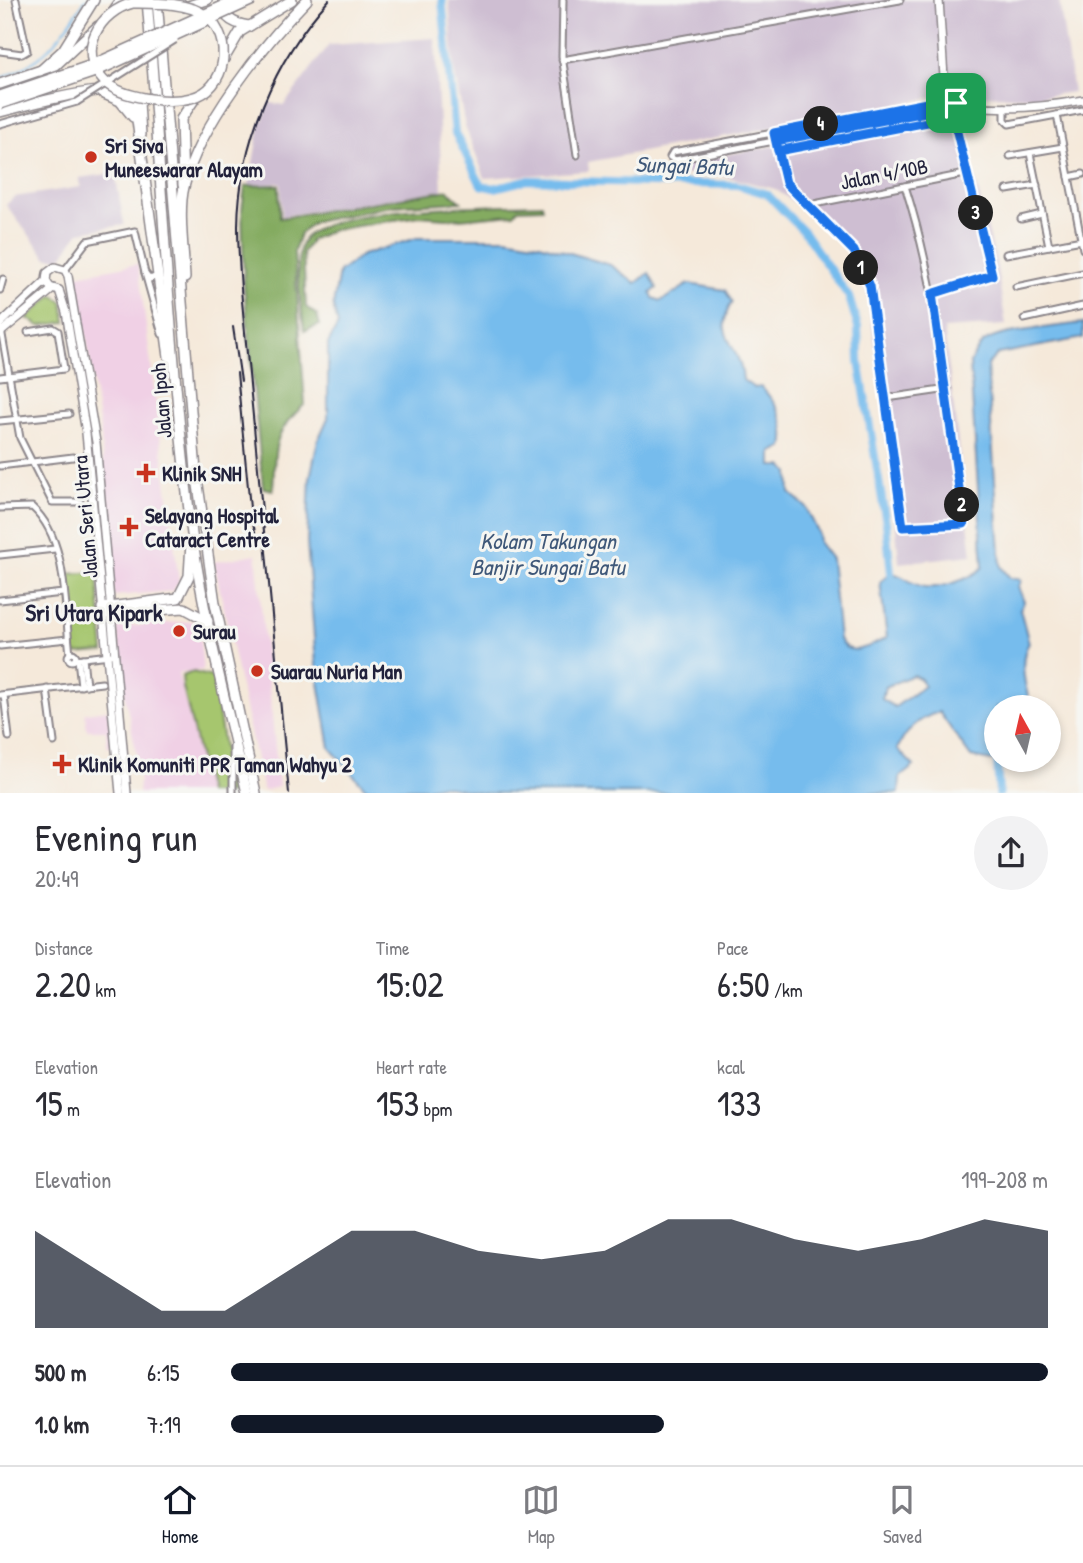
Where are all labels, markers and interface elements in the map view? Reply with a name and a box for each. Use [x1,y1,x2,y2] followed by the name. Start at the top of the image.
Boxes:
[926,73,986,133] pin
[937,84,975,122] icon: arrive
[804,106,838,142] pin: 4
[817,110,824,136] text: 4
[105,131,263,185] place label: Sri Siva Muneeswarar Alayam
[635,148,735,183] water label: Sungai Batu
[83,149,99,165] marker: Sri Siva Muneeswarar Alayam
[838,151,930,197] street label: Jalan 4/10B
[958,196,993,230] pin: 3
[971,199,980,225] text: 3
[844,250,878,286] pin: 1
[857,254,864,280] text: 1
[143,362,179,440] street label: Jalan Ipoh
[65,454,105,580] street label: Jalan Seri Utara
[162,459,242,488] place label: Klinik SNH
[136,463,156,483] marker: Klinik SNH
[944,488,979,522] pin: 2
[957,491,966,517] text: 2
[145,501,279,554] place label: Selayang Hospital Cataract Centre
[119,517,139,537] marker: Selayang Hospital Cataract Centre
[471,525,626,583] water label: Kolam Takungan Banjir Sungai Batu
[25,597,163,629] district label: Sri Utara Kipark
[193,617,236,646] place label: Surau
[171,623,187,639] marker: Surau
[271,657,402,686] place label: Suarau Nuria Man
[249,663,265,679] marker: Suarau Nuria Man
[984,695,1060,772] north arrow
[984,695,1061,772] map controls
[78,750,352,780] place label: Klinik Komuniti PPR Taman Wahyu 2
[52,754,72,774] marker: Klinik Komuniti PPR Taman Wahyu 2
[35,811,198,863] text: Evening run
[974,816,1048,890] button: share
[35,863,78,894] text: 20:49
[35,935,93,961] text: Distance
[376,935,410,961] text: Time
[717,935,749,961] text: Pace
[35,961,91,1008] text: 2.20
[376,961,444,1008] text: 15:02
[717,961,770,1008] text: 6:50
[91,977,116,1003] text: km
[770,977,803,1003] text: /km
[35,1054,98,1080] text: Elevation
[376,1054,447,1080] text: Heart rate
[717,1054,745,1080] text: kcal
[35,1080,63,1127] text: 15
[376,1080,419,1127] text: 153
[717,1080,761,1127] text: 133
[63,1096,80,1122] text: m
[419,1096,452,1122] text: bpm
[35,1164,111,1195] text: Elevation
[961,1164,1048,1195] text: 199–208 m
[35,1357,86,1388] text: 500 m
[147,1357,180,1388] text: 6:15
[35,1409,89,1440] text: 1.0 km
[147,1409,181,1440] text: 7:19
[161,1481,199,1549] tab: Home
[522,1481,560,1549] tab: Map
[883,1481,922,1549] tab: Saved

